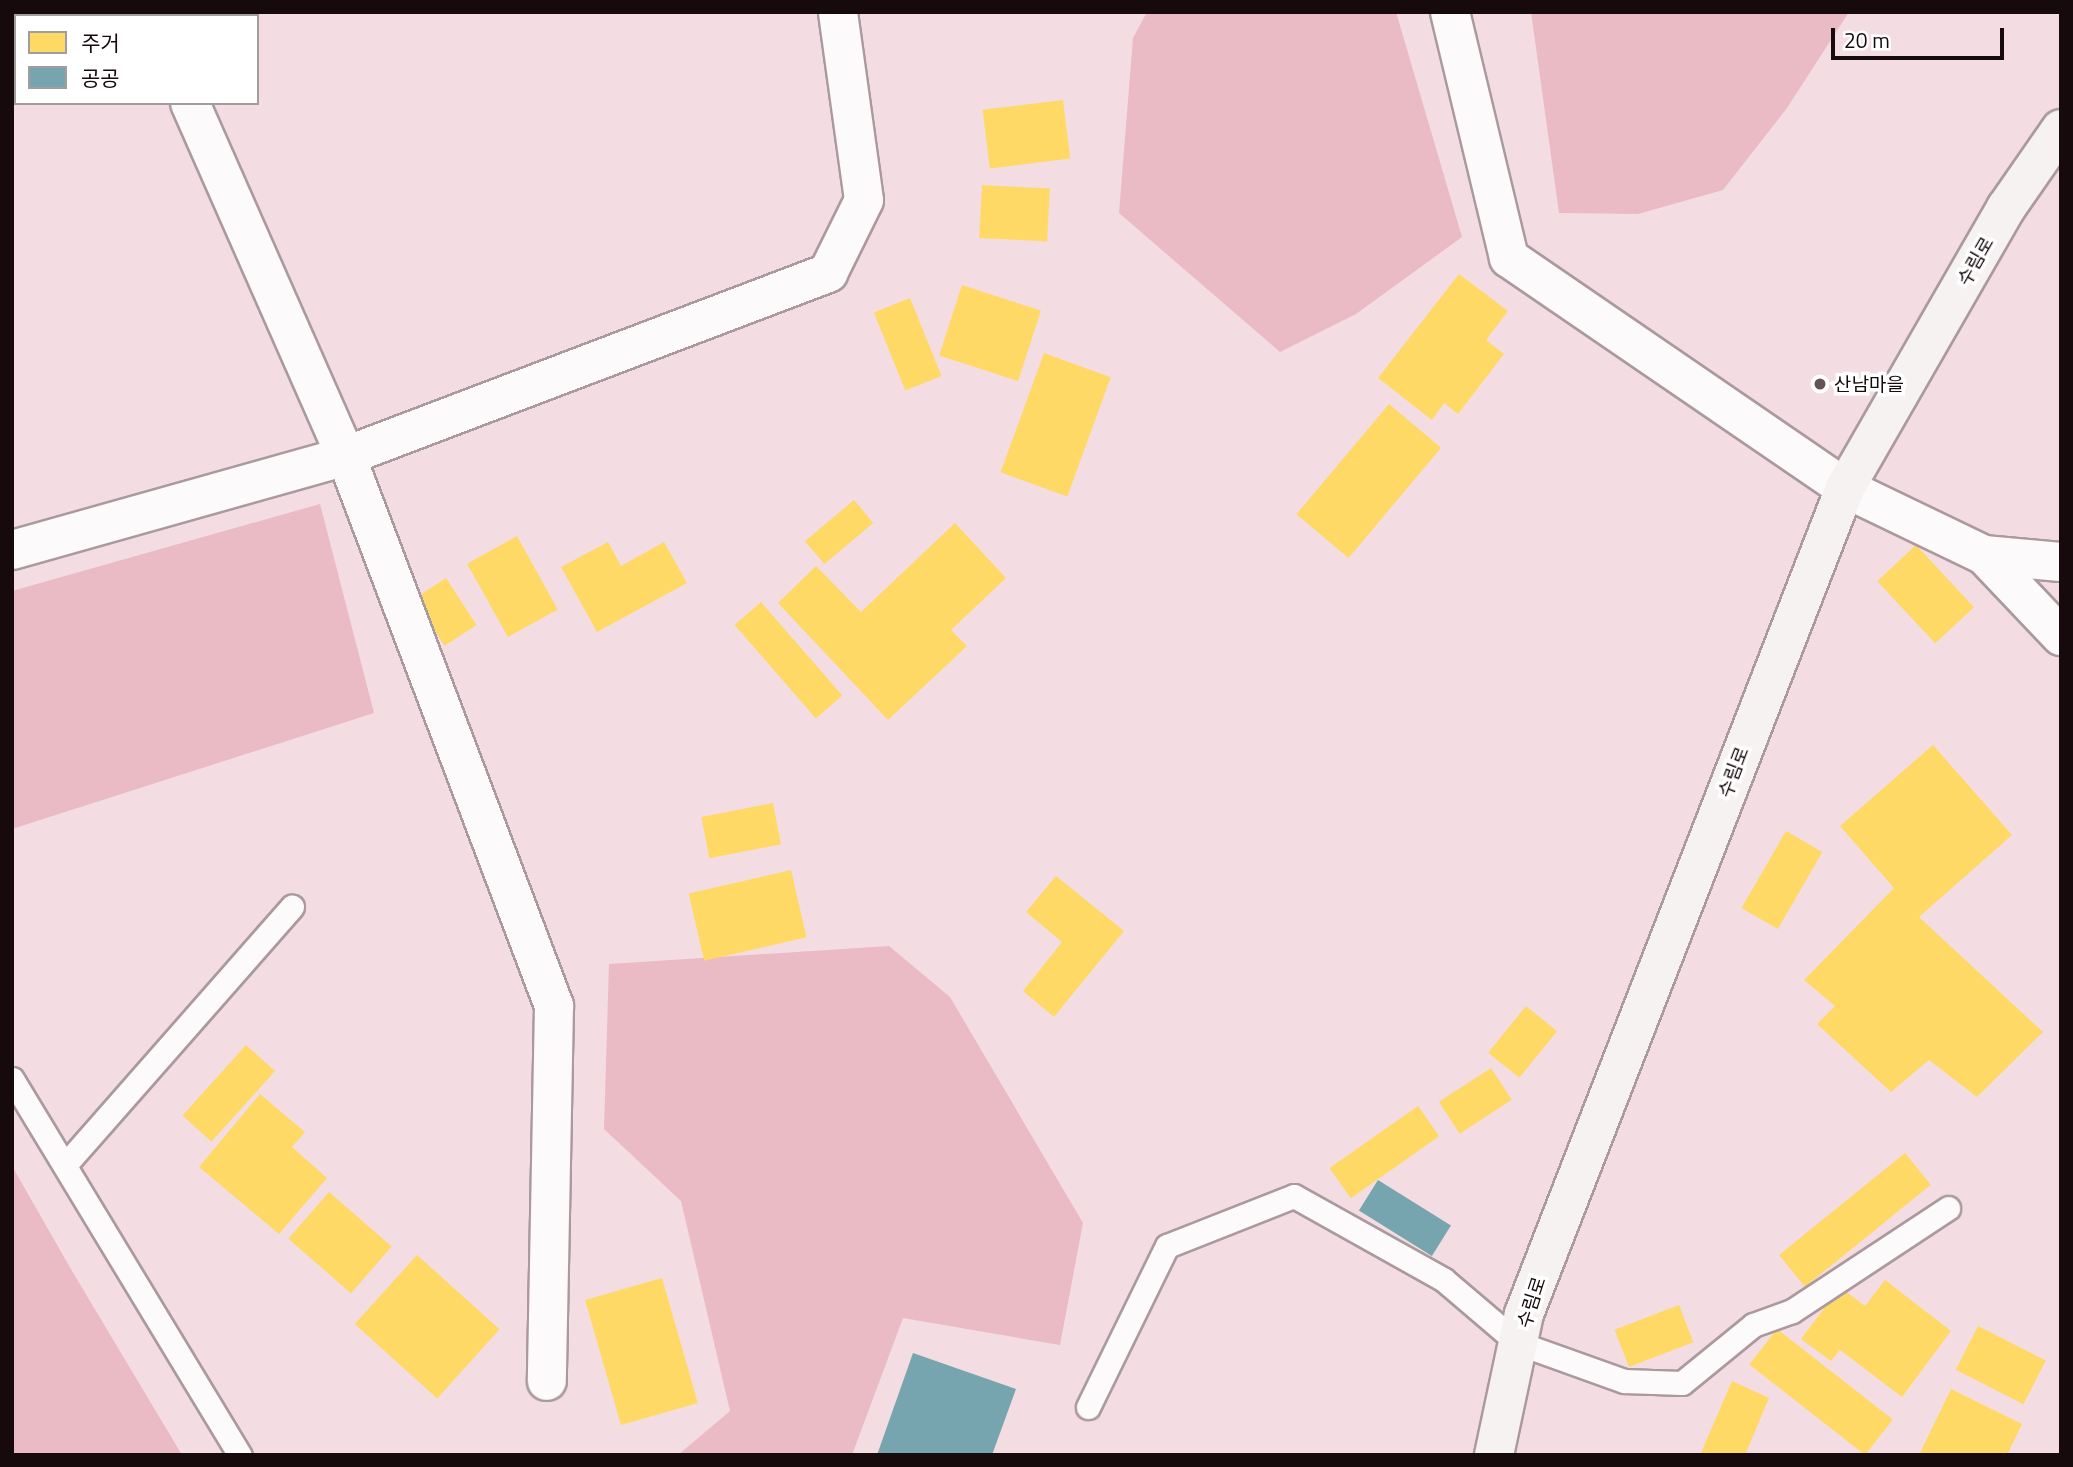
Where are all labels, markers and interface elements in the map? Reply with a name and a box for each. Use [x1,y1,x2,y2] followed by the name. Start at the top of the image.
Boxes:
[14,14,259,105] legend
[1835,14,2008,58] scale bar
[1844,24,1890,56] text: 20 m
[81,27,120,59] text: 주거
[81,62,120,94] text: 공공
[1952,233,1998,289] street label: 수림로
[1834,373,1904,395] place label: 산남마을
[1812,376,1828,392] marker: 산남마을
[1713,743,1753,801] street label: 수림로
[1512,1274,1550,1330] street label: 수림로

